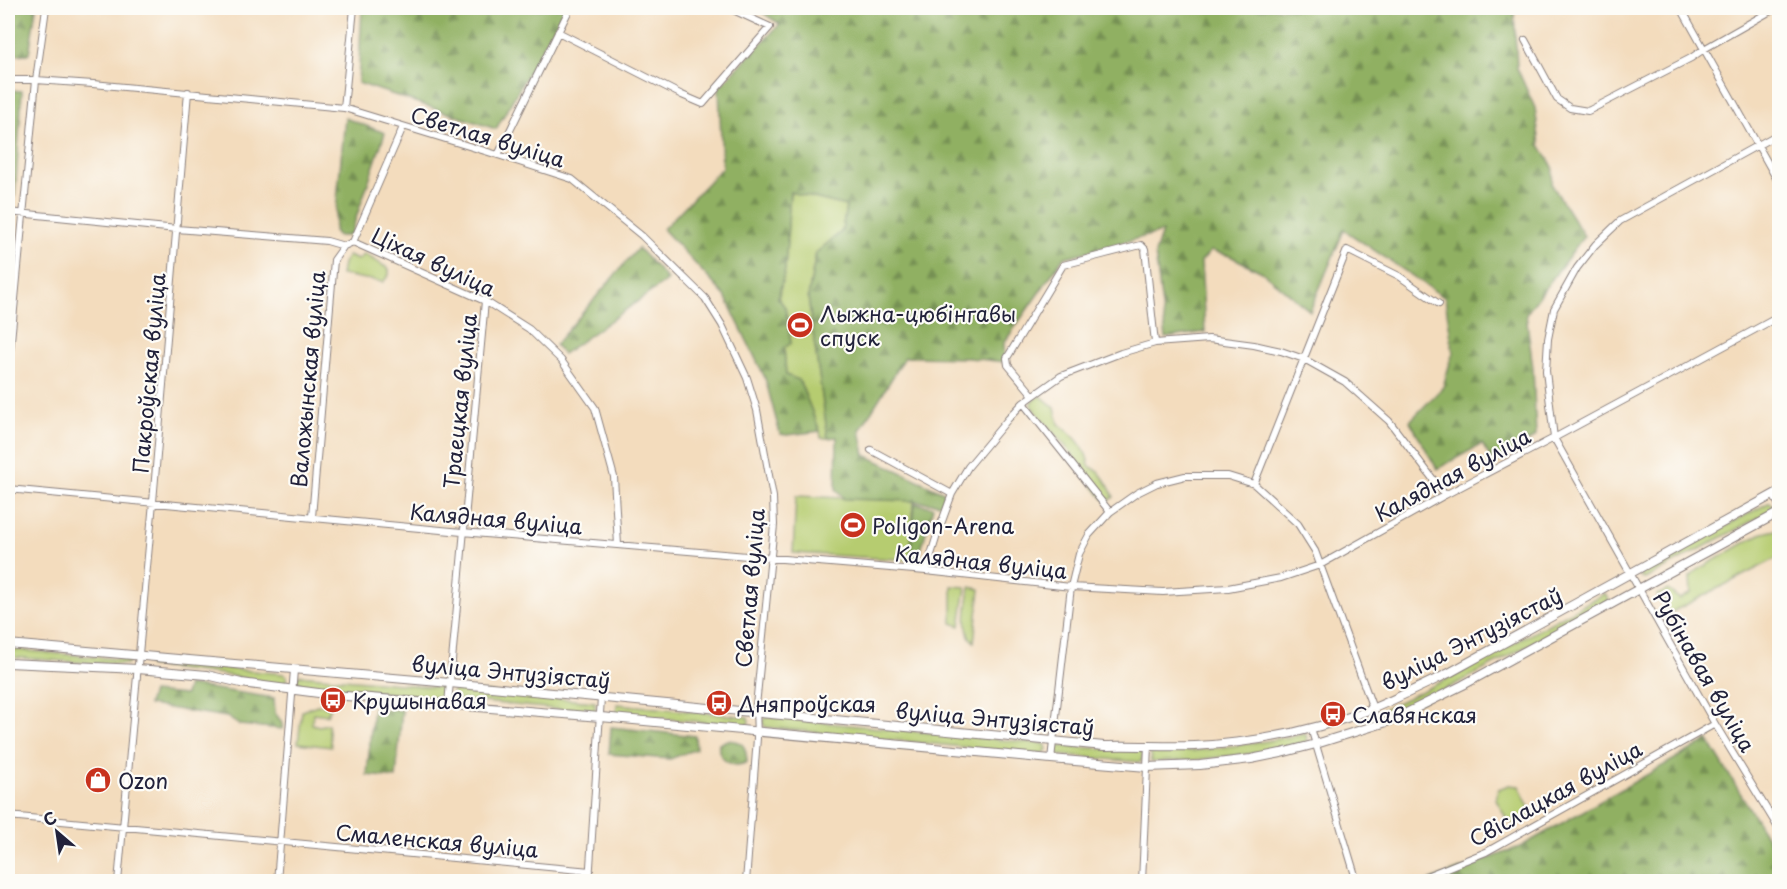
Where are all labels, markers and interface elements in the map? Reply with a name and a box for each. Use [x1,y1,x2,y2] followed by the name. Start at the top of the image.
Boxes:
[407,97,569,175] street label: Светлая вуліца
[367,218,501,304] street label: Ціхая вуліца
[282,269,332,489] street label: Валожынская вуліца
[123,271,173,475] street label: Пакроўская вуліца
[820,297,1016,353] place label: Лыжна-цюбінгавы спуск
[785,310,815,340] sports icon: Лыжна-цюбінгавы спуск
[434,312,484,490] street label: Траецкая вуліца
[1368,419,1536,529] street label: Калядная вуліца
[408,495,584,542] street label: Калядная вуліца
[726,507,772,669] street label: Светлая вуліца
[872,509,1014,541] place label: Poligon-Arena
[838,510,868,540] sports icon: Poligon-Arena
[893,536,1069,586] street label: Калядная вуліца
[1375,579,1567,697] street label: вуліца Энтузіястаў
[1646,584,1764,758] street label: Рубінавая вуліца
[410,646,612,696] street label: вуліца Энтузіястаў
[352,684,487,716] place label: Крушынавая
[318,685,348,715] bus stop icon: Крушынавая
[737,687,876,719] place label: Дняпроўская
[704,688,734,718] bus stop icon: Дняпроўская
[894,693,1096,743] street label: вуліца Энтузіястаў
[1352,698,1477,730] place label: Славянская
[1318,699,1348,729] bus stop icon: Славянская
[1463,732,1648,854] street label: Свіслацкая вуліца
[118,764,168,796] place label: Ozon
[83,765,113,795] shop icon: Ozon
[27,802,87,862] north arrow
[38,805,60,831] text: С
[334,815,540,865] street label: Смаленская вуліца

